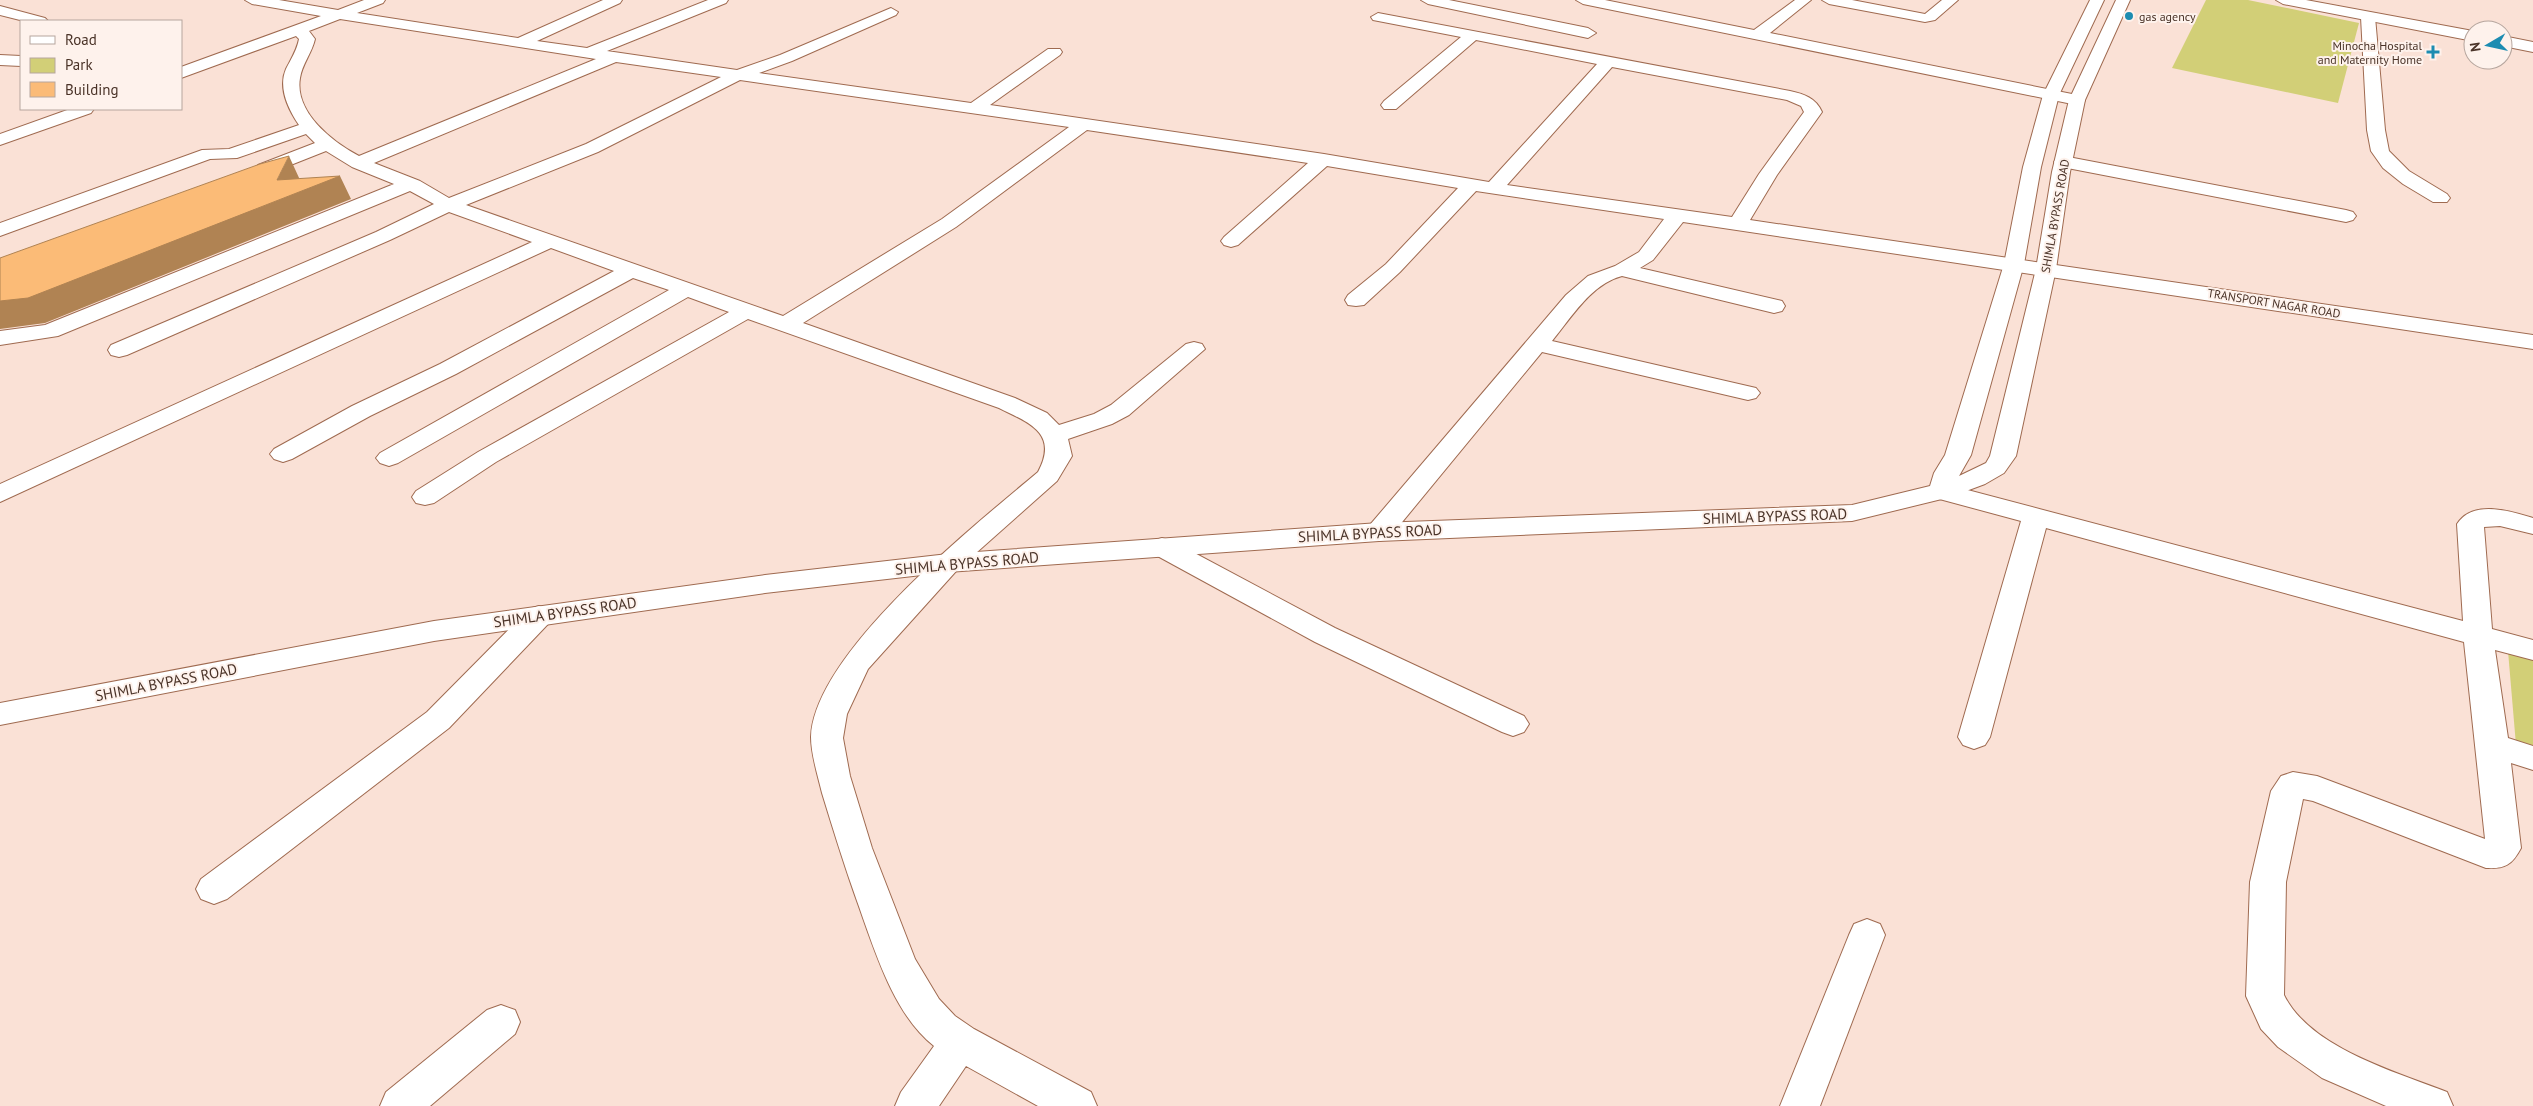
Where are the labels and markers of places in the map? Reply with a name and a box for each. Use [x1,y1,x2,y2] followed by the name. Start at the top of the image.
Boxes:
[2139,9,2196,24] place label: gas agency
[2123,10,2135,22] marker: gas agency
[2318,38,2422,67] place label: Minocha Hospital and Maternity Home
[2426,45,2440,59] marker: Minocha Hospital and Maternity Home

